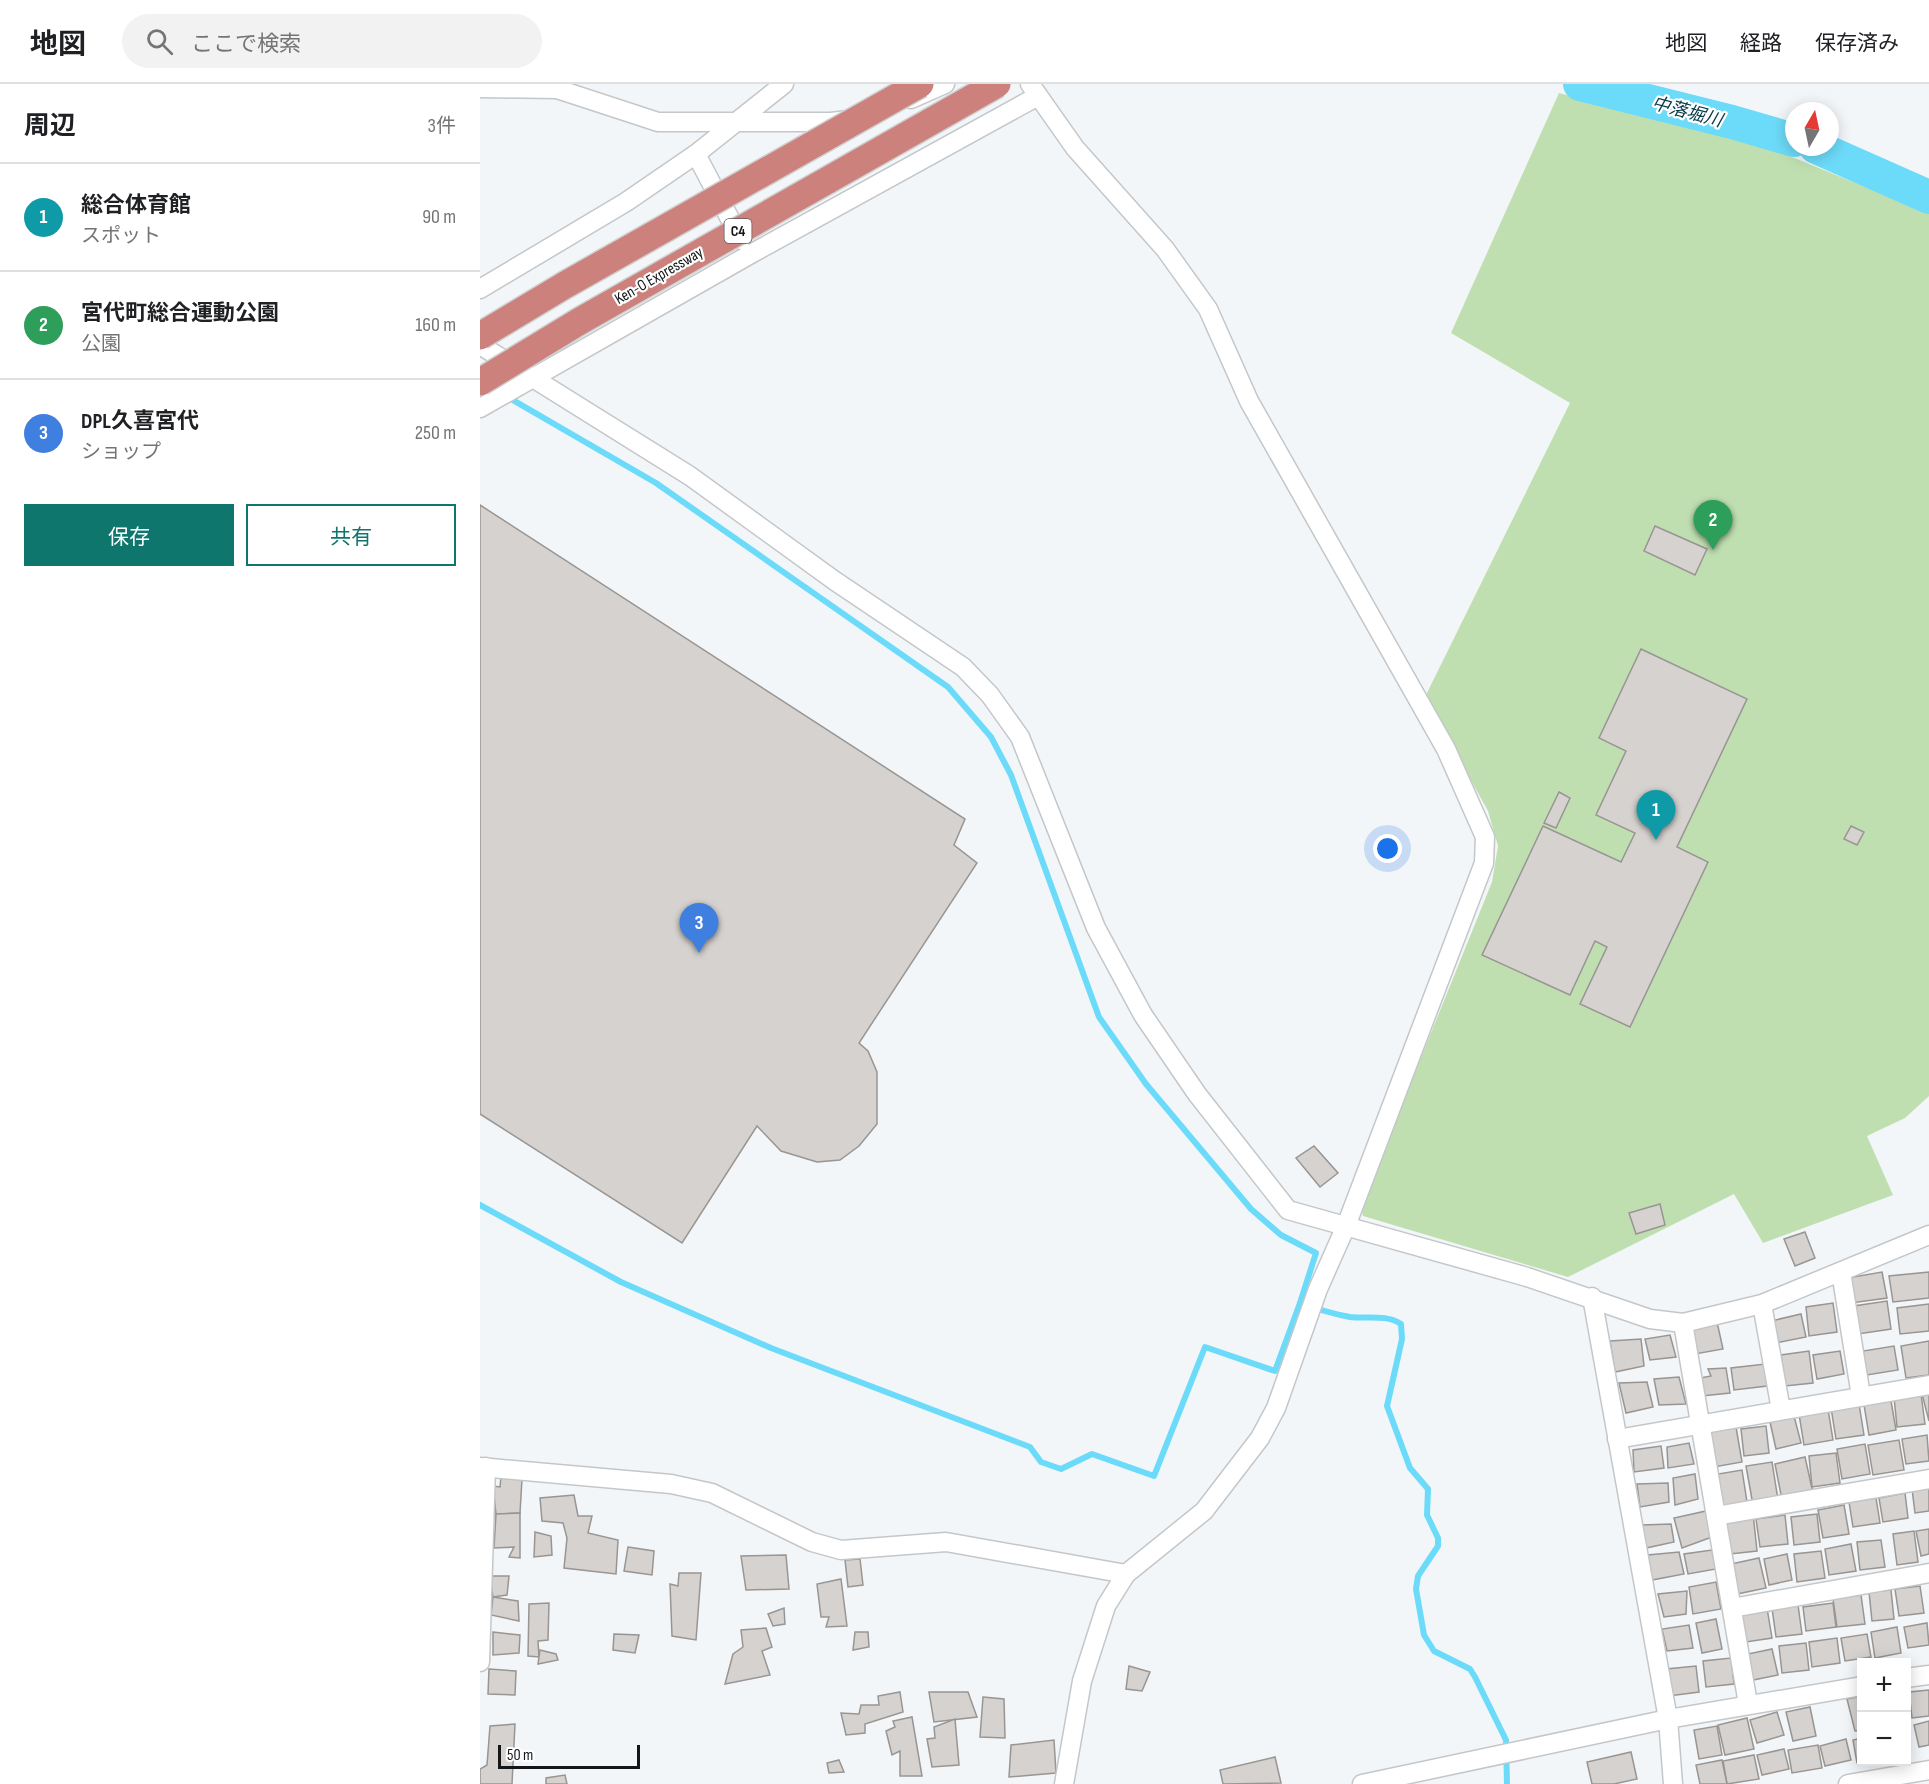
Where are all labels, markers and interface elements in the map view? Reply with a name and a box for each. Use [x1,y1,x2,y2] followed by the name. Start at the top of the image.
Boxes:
[122,14,542,68] search box
[143,25,176,58] icon: search
[30,28,86,61] text: 地図
[191,31,301,58] text: ここで検索
[1665,31,1707,56] text: 地図
[1740,31,1782,56] text: 経路
[1815,31,1899,56] text: 保存済み
[1650,93,1726,132] water label: 中落堀川
[1785,102,1839,156] north arrow
[24,111,76,142] text: 周辺
[428,114,456,138] text: 3件
[81,192,191,219] text: 総合体育館
[40,205,47,229] text: 1
[422,205,456,229] text: 90 m
[724,219,752,243] road number: C4
[81,224,161,248] text: スポット
[611,243,707,309] street label: Ken-O Expressway
[81,300,279,327] text: 宮代町総合運動公園
[39,313,48,337] text: 2
[415,313,456,337] text: 160 m
[81,332,121,356] text: 公園
[81,408,199,435] text: DPL久喜宮代
[39,421,48,445] text: 3
[415,421,456,445] text: 250 m
[81,440,161,464] text: ショップ
[1694,500,1732,550] pin: 2
[24,504,234,566] button: 保存
[246,504,456,566] button: 共有
[1636,790,1676,840] pin: 1
[1373,834,1402,863] your location
[680,904,718,953] pin: 3
[1857,1658,1911,1766] map controls
[1857,1658,1911,1712] button: +
[1857,1712,1911,1766] button: −
[498,1742,640,1770] scale bar
[507,1746,533,1765] text: 50 m

